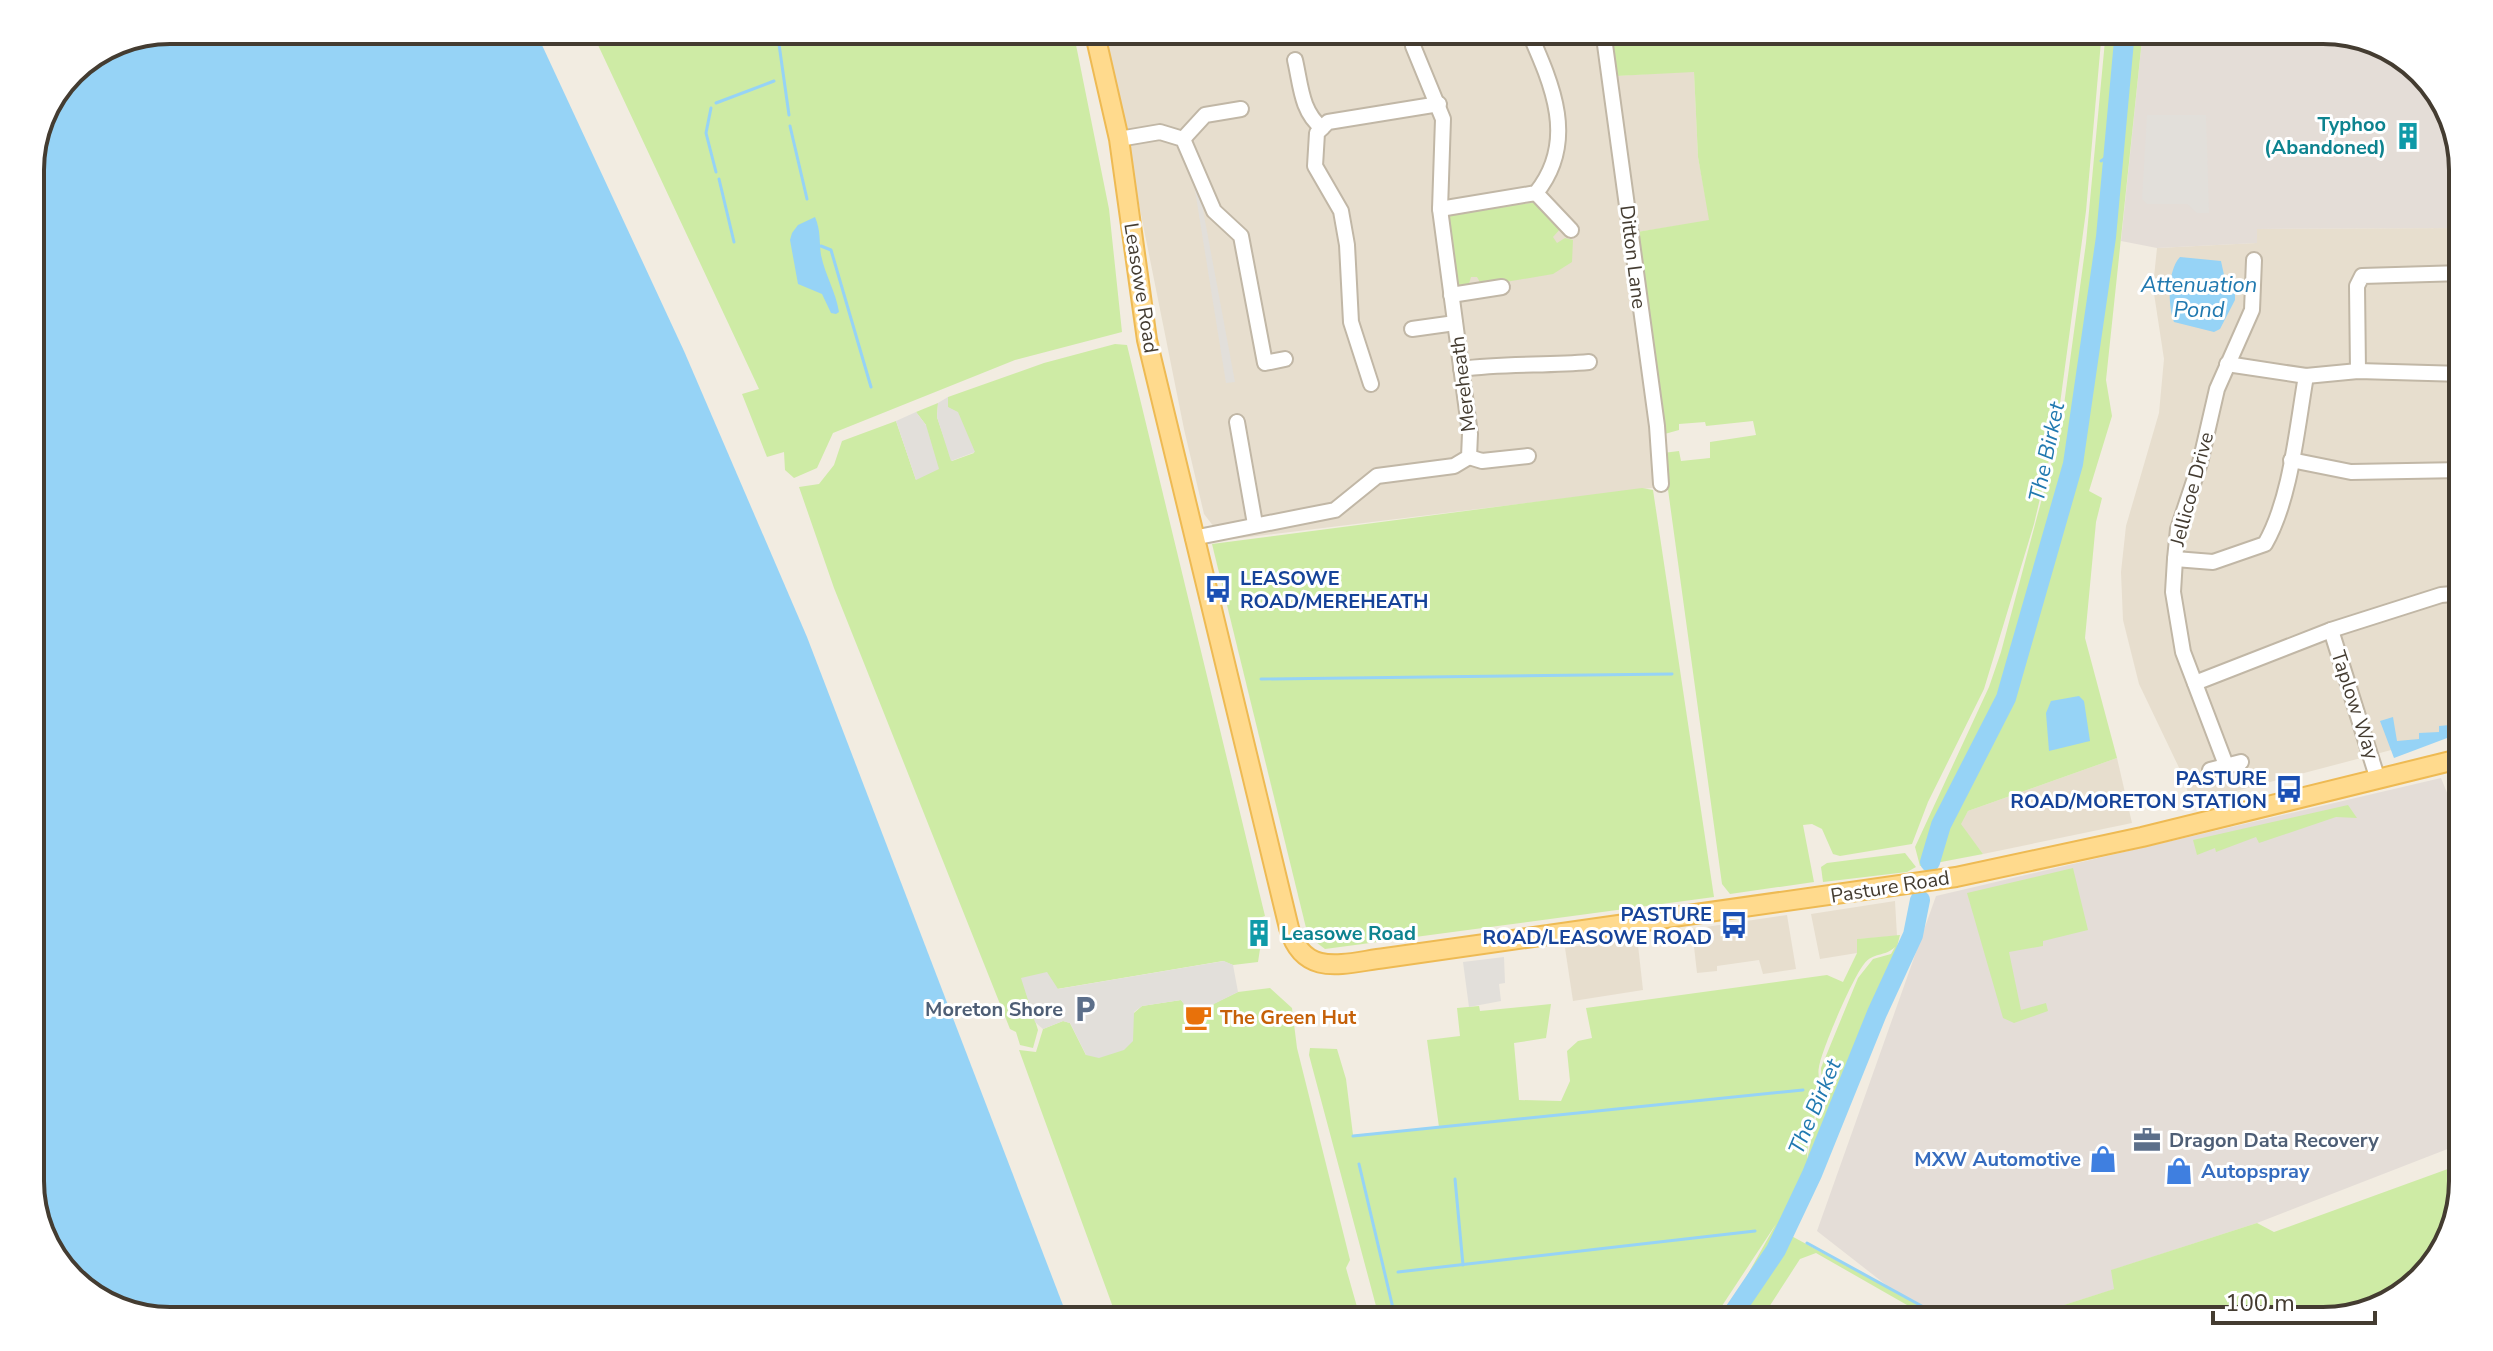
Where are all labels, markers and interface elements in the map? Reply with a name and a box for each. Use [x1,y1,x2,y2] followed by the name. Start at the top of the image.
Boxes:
[2264,111,2386,161] place label: Typhoo (Abandoned)
[2393,121,2423,151] building icon: Typhoo (Abandoned)
[1613,204,1653,310] street label: Ditton Lane
[1117,221,1165,355] street label: Leasowe Road
[2140,270,2257,325] water label: Attenuation Pond
[1444,335,1482,433] street label: Mereheath
[2022,398,2072,505] water label: The Birket
[2164,429,2220,550] street label: Jellicoe Drive
[1240,565,1429,615] place label: LEASOWE ROAD/MEREHEATH
[1203,574,1233,604] bus stop icon: LEASOWE ROAD/MEREHEATH
[2325,647,2386,764] street label: Taplow Way
[2010,765,2267,815] place label: PASTURE ROAD/MORETON STATION
[2274,774,2304,804] bus stop icon: PASTURE ROAD/MORETON STATION
[1829,864,1951,910] street label: Pasture Road
[1482,901,1712,951] place label: PASTURE ROAD/LEASOWE ROAD
[1719,910,1749,940] bus stop icon: PASTURE ROAD/LEASOWE ROAD
[1244,918,1274,948] building icon: Leasowe Road
[1281,920,1416,947] place label: Leasowe Road
[1070,994,1100,1024] parking icon: Moreton Shore
[925,996,1063,1023] place label: Moreton Shore
[1183,1002,1213,1032] cafe icon: The Green Hut
[1220,1004,1357,1031] place label: The Green Hut
[1781,1053,1849,1159] water label: The Birket
[2132,1125,2162,1155] office icon: Dragon Data Recovery
[2169,1127,2379,1154] place label: Dragon Data Recovery
[2088,1144,2118,1174] shop icon: MXW Automotive
[1914,1146,2081,1173] place label: MXW Automotive
[2164,1156,2194,1186] shop icon: Autopspray
[2201,1158,2310,1185] place label: Autopspray
[2213,1275,2375,1325] scale bar
[2225,1287,2295,1319] text: 100 m

